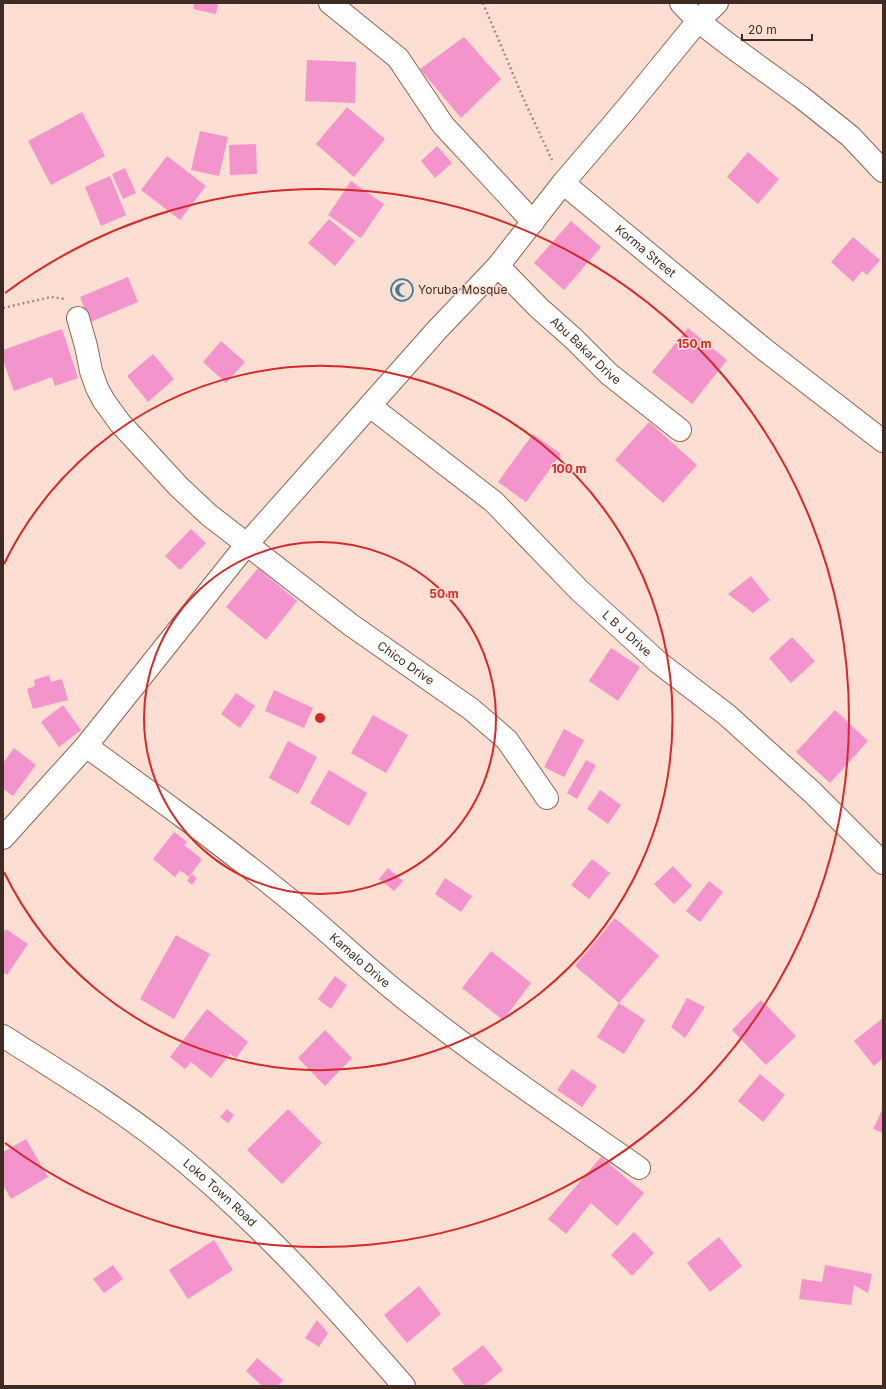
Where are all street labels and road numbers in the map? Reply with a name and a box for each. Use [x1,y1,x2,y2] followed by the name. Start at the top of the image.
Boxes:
[612,221,679,280] street label: Korma Street
[547,314,624,388] street label: Abu Bakar Drive
[599,607,655,660] street label: L B J Drive
[375,638,437,688] street label: Chico Drive
[327,930,393,991] street label: Kamalo Drive
[180,1155,260,1230] street label: Loko Town Road

